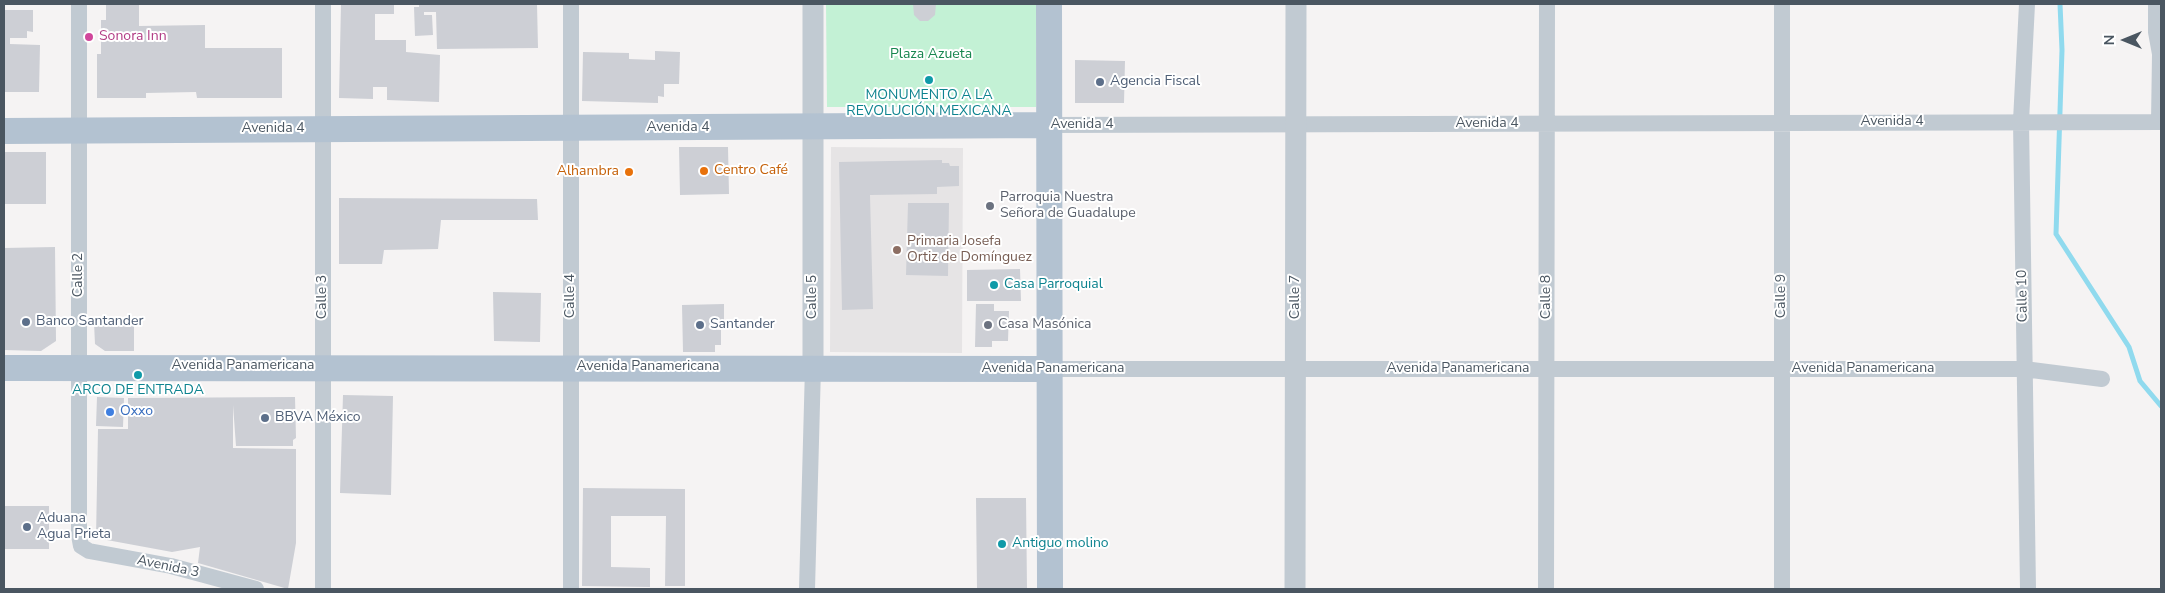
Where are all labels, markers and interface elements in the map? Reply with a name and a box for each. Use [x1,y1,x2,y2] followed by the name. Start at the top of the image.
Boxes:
[2100,15,2150,65] north arrow
[99,29,167,45] place label: Sonora Inn
[83,31,95,43] marker: Sonora Inn
[2100,35,2119,45] text: N
[890,47,972,63] park label: Plaza Azueta
[923,74,935,86] marker: MONUMENTO A LA REVOLUCIÓN MEXICANA
[1110,74,1200,90] place label: Agencia Fiscal
[1094,76,1106,88] marker: Agencia Fiscal
[846,88,1012,120] place label: MONUMENTO A LA REVOLUCIÓN MEXICANA
[1860,114,1924,130] street label: Avenida 4
[1455,116,1519,132] street label: Avenida 4
[1050,117,1114,133] street label: Avenida 4
[646,120,710,136] street label: Avenida 4
[241,121,305,137] street label: Avenida 4
[714,163,788,179] place label: Centro Café
[557,164,619,180] place label: Alhambra
[698,165,710,177] marker: Centro Café
[623,166,635,178] marker: Alhambra
[1000,190,1136,222] place label: Parroquia Nuestra Señora de Guadalupe
[984,200,996,212] marker: Parroquia Nuestra Señora de Guadalupe
[907,234,1032,266] place label: Primaria Josefa Ortiz de Domínguez
[891,244,903,256] marker: Primaria Josefa Ortiz de Domínguez
[71,253,87,297] street label: Calle 2
[2014,270,2032,322] street label: Calle 10
[563,274,579,318] street label: Calle 4
[1774,274,1790,318] street label: Calle 9
[315,275,331,319] street label: Calle 3
[805,275,821,319] street label: Calle 5
[1288,275,1304,319] street label: Calle 7
[1539,275,1555,319] street label: Calle 8
[1004,277,1103,293] place label: Casa Parroquial
[988,279,1000,291] marker: Casa Parroquial
[36,314,143,330] place label: Banco Santander
[20,316,32,328] marker: Banco Santander
[710,317,775,333] place label: Santander
[998,317,1091,333] place label: Casa Masónica
[694,319,706,331] marker: Santander
[982,319,994,331] marker: Casa Masónica
[172,358,314,374] street label: Avenida Panamericana
[577,359,719,375] street label: Avenida Panamericana
[982,361,1124,377] street label: Avenida Panamericana
[1387,361,1529,377] street label: Avenida Panamericana
[1792,361,1934,377] street label: Avenida Panamericana
[132,369,144,381] marker: ARCO DE ENTRADA
[72,383,204,399] place label: ARCO DE ENTRADA
[120,404,153,420] place label: Oxxo
[104,406,116,418] marker: Oxxo
[275,410,361,426] place label: BBVA México
[259,412,271,424] marker: BBVA México
[37,511,111,544] place label: Aduana Agua Prieta
[21,521,33,533] marker: Aduana Agua Prieta
[1012,536,1109,552] place label: Antiguo molino
[996,538,1008,550] marker: Antiguo molino
[135,552,201,582] street label: Avenida 3

